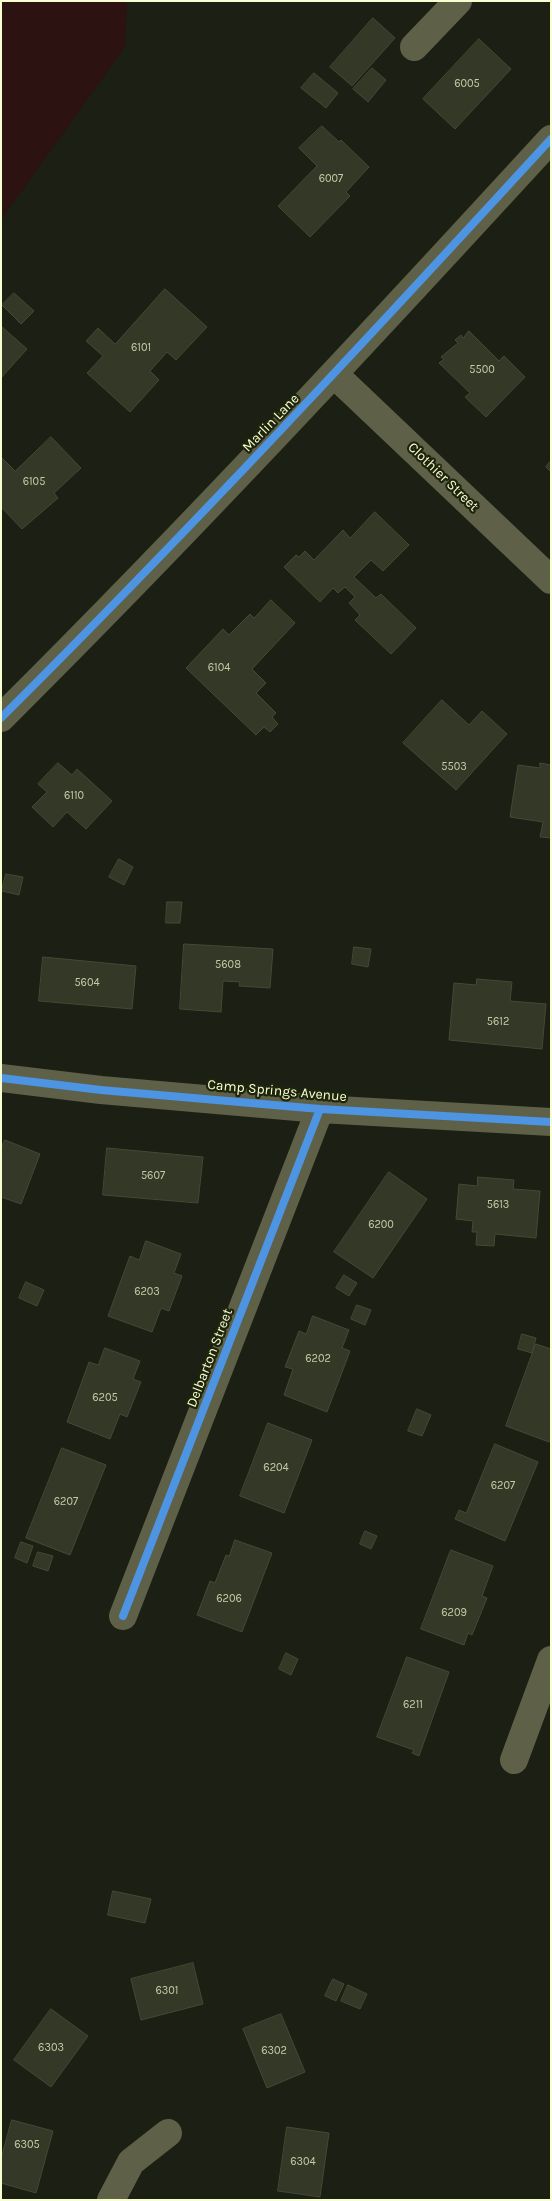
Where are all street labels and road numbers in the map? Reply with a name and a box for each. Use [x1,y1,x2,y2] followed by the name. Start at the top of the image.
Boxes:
[239,390,303,456] street label: Marlin Lane
[404,439,482,515] street label: Clothier Street
[207,1077,347,1105] street label: Camp Springs Avenue
[183,1306,237,1410] street label: Delbarton Street

